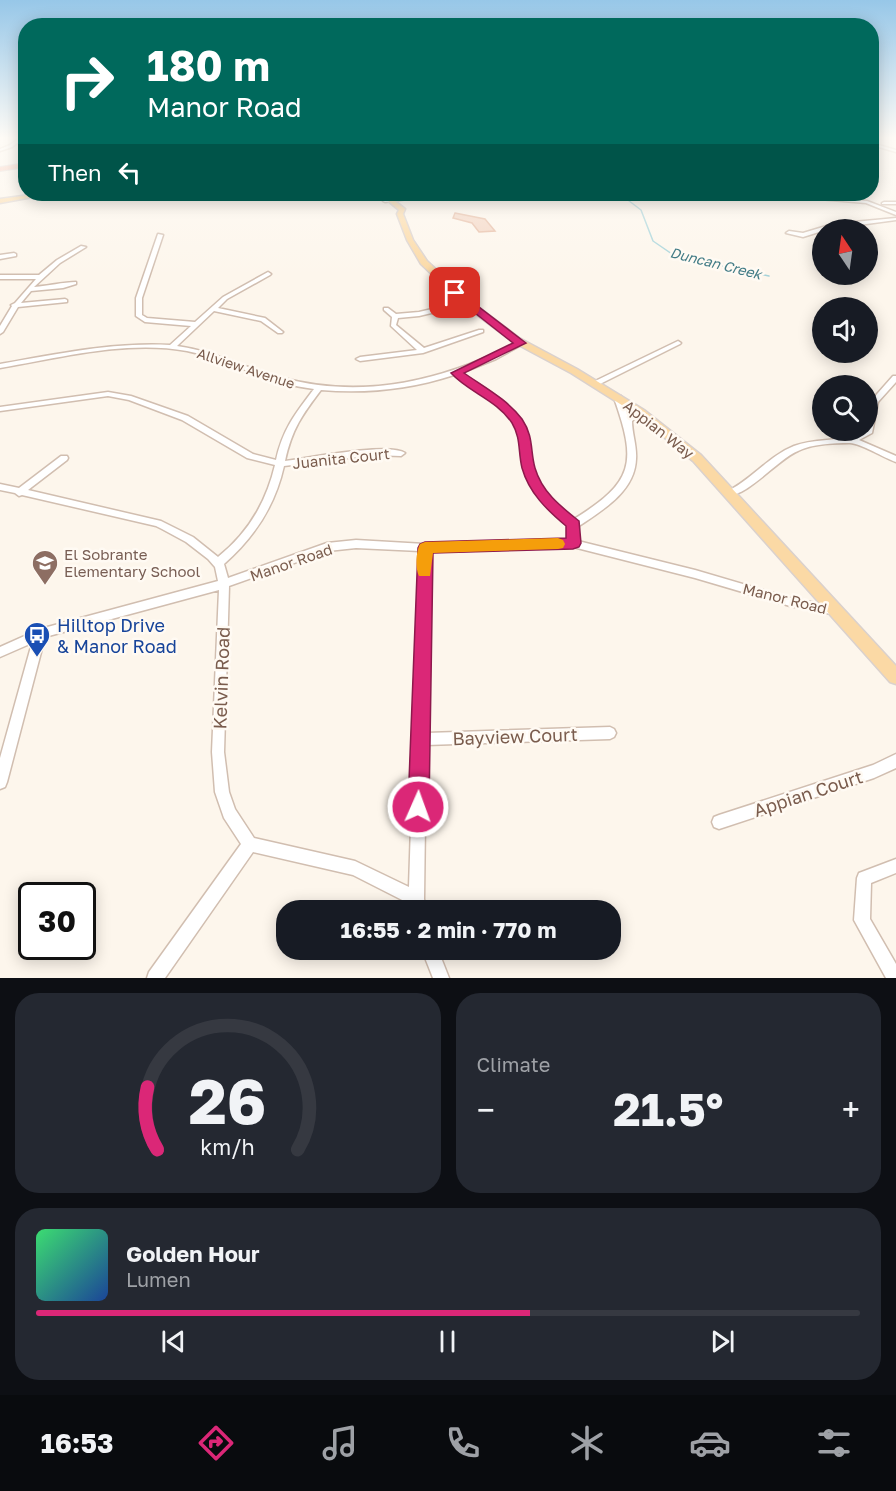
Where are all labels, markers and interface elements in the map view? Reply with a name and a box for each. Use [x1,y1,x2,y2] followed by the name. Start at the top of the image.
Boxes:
[147,40,270,90] text: 180 m
[48,42,126,120] icon: right
[147,91,302,123] text: Manor Road
[113,156,146,189] icon: left
[48,159,101,186] text: Then
[812,219,878,285] north arrow
[812,219,878,441] map controls
[669,243,765,283] water label: Duncan Creek
[429,267,480,318] pin
[438,276,471,309] icon: arrive
[812,297,878,363] button: sound
[195,344,297,392] street label: Allview Avenue
[812,375,878,441] button: search
[620,396,698,462] street label: Appian Way
[291,444,391,472] street label: Juanita Court
[247,539,335,585] street label: Manor Road
[64,545,200,580] place label: El Sobrante Elementary School
[30,548,60,586] school or university icon: El Sobrante Elementary School
[741,579,829,617] street label: Manor Road
[57,614,177,657] place label: Hilltop Drive & Manor Road
[22,620,52,658] bus stop icon: Hilltop Drive & Manor Road
[208,626,234,730] street label: Kelvin Road
[452,723,578,749] street label: Bayview Court
[751,765,865,821] street label: Appian Court
[386,775,450,839] position arrow
[18,882,96,960] speed limit sign: 30
[341,916,556,943] text: 16:55 · 2 min · 770 m
[477,1052,550,1076] text: Climate
[189,1063,267,1138] text: 26
[613,1082,723,1136] text: 21.5°
[477,1090,495,1129] text: −
[842,1090,860,1129] text: +
[200,1134,255,1160] text: km/h
[126,1240,260,1267] text: Golden Hour
[126,1267,191,1291] text: Lumen
[157,1325,190,1358] icon: previous
[431,1325,464,1358] icon: pause
[706,1325,739,1358] icon: next
[195,1422,237,1464] icon: directions
[319,1422,361,1464] icon: music
[442,1422,484,1464] icon: phone
[566,1422,608,1464] icon: climate
[689,1422,731,1464] icon: car
[813,1422,855,1464] icon: filters
[41,1427,113,1459] text: 16:53

